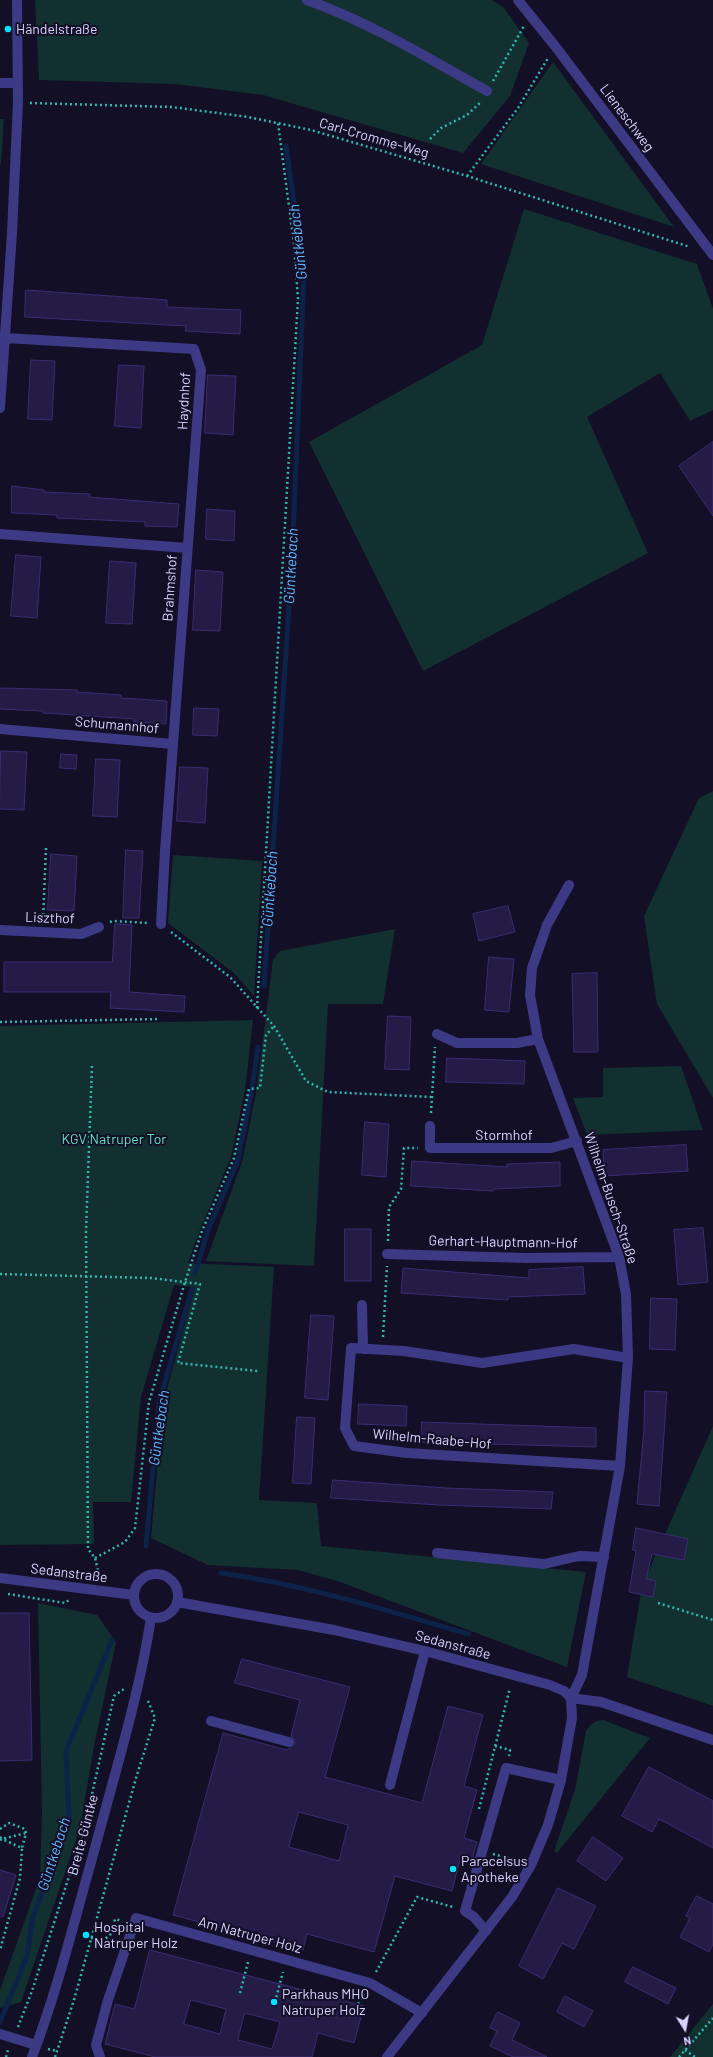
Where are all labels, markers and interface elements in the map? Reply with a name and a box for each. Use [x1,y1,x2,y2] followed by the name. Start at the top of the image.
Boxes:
[16,21,97,37] place label: Händelstraße
[3,24,13,34] marker: Händelstraße
[596,81,658,155] street label: Lieneschweg
[317,114,431,162] street label: Carl-Cromme-Weg
[285,203,311,281] water label: Güntkebach
[174,372,194,430] street label: Haydnhof
[280,528,302,604] water label: Güntkebach
[159,554,181,622] street label: Brahmshof
[74,713,160,737] street label: Schumannhof
[258,850,282,928] water label: Güntkebach
[25,909,75,927] street label: Liszthof
[475,1127,533,1143] street label: Stormhof
[581,1130,641,1266] street label: Wilhelm-Busch-Straße
[62,1131,166,1147] park label: KGV Natruper Tor
[428,1232,578,1252] street label: Gerhart-Hauptmann-Hof
[145,1389,173,1467] water label: Güntkebach
[372,1425,492,1453] street label: Wilhelm-Raabe-Hof
[30,1560,108,1586] street label: Sedanstraße
[414,1627,492,1663] street label: Sedanstraße
[64,1793,102,1877] street label: Breite Güntke
[34,1815,74,1893] water label: Güntkebach
[461,1853,528,1886] place label: Paracelsus Apotheke
[448,1864,458,1874] marker: Paracelsus Apotheke
[196,1913,304,1957] street label: Am Natruper Holz
[94,1919,177,1952] place label: Hospital Natruper Holz
[81,1930,91,1940] marker: Hospital Natruper Holz
[282,1986,369,2018] place label: Parkhaus MHO Natruper Holz
[269,1997,279,2007] marker: Parkhaus MHO Natruper Holz
[665,2009,705,2049] north arrow
[683,2034,692,2048] text: N

